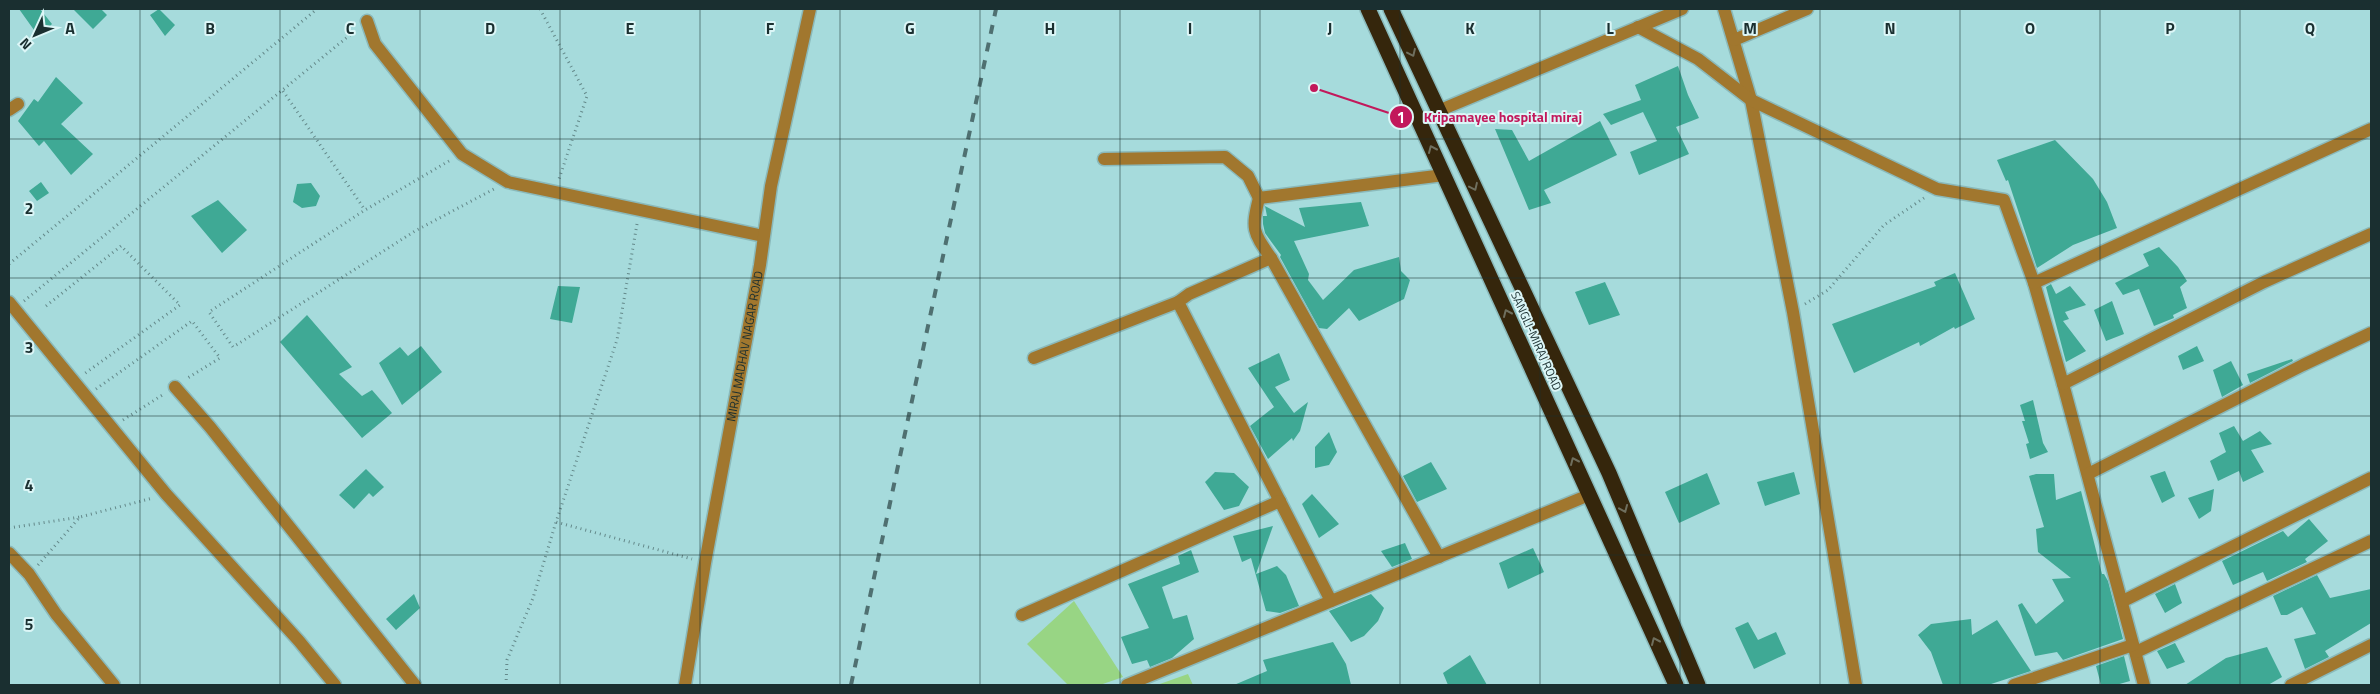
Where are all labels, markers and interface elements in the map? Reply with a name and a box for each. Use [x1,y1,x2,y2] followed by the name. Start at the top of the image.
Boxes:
[10,10,60,60] north arrow
[65,16,75,40] text: A
[205,16,215,40] text: B
[346,16,355,40] text: C
[485,16,495,40] text: D
[626,16,635,40] text: E
[766,16,775,40] text: F
[905,16,915,40] text: G
[1045,16,1055,40] text: H
[1188,16,1192,40] text: I
[1328,16,1332,40] text: J
[1465,16,1475,40] text: K
[1606,16,1614,40] text: L
[1743,16,1757,40] text: M
[1884,16,1896,40] text: N
[2025,16,2035,40] text: O
[2165,16,2175,40] text: P
[2305,16,2315,40] text: Q
[14,34,36,55] text: N
[1405,48,1416,57] one-way arrow
[1389,103,1592,132] callout: Kripamayee hospital miraj
[1397,106,1405,129] text: 1
[1424,106,1582,127] text: Kripamayee hospital miraj
[1428,145,1439,154] one-way arrow
[1468,182,1478,191] one-way arrow
[25,196,33,220] text: 2
[721,269,768,423] street label: MIRAJ MADHAV NAGAR ROAD
[1506,288,1567,394] street label: SANGLI-MIRAJ ROAD
[1502,309,1513,318] one-way arrow
[25,335,33,359] text: 3
[1569,457,1580,466] one-way arrow
[25,473,34,497] text: 4
[1618,504,1628,513] one-way arrow
[25,612,34,636] text: 5
[1651,637,1662,646] one-way arrow

